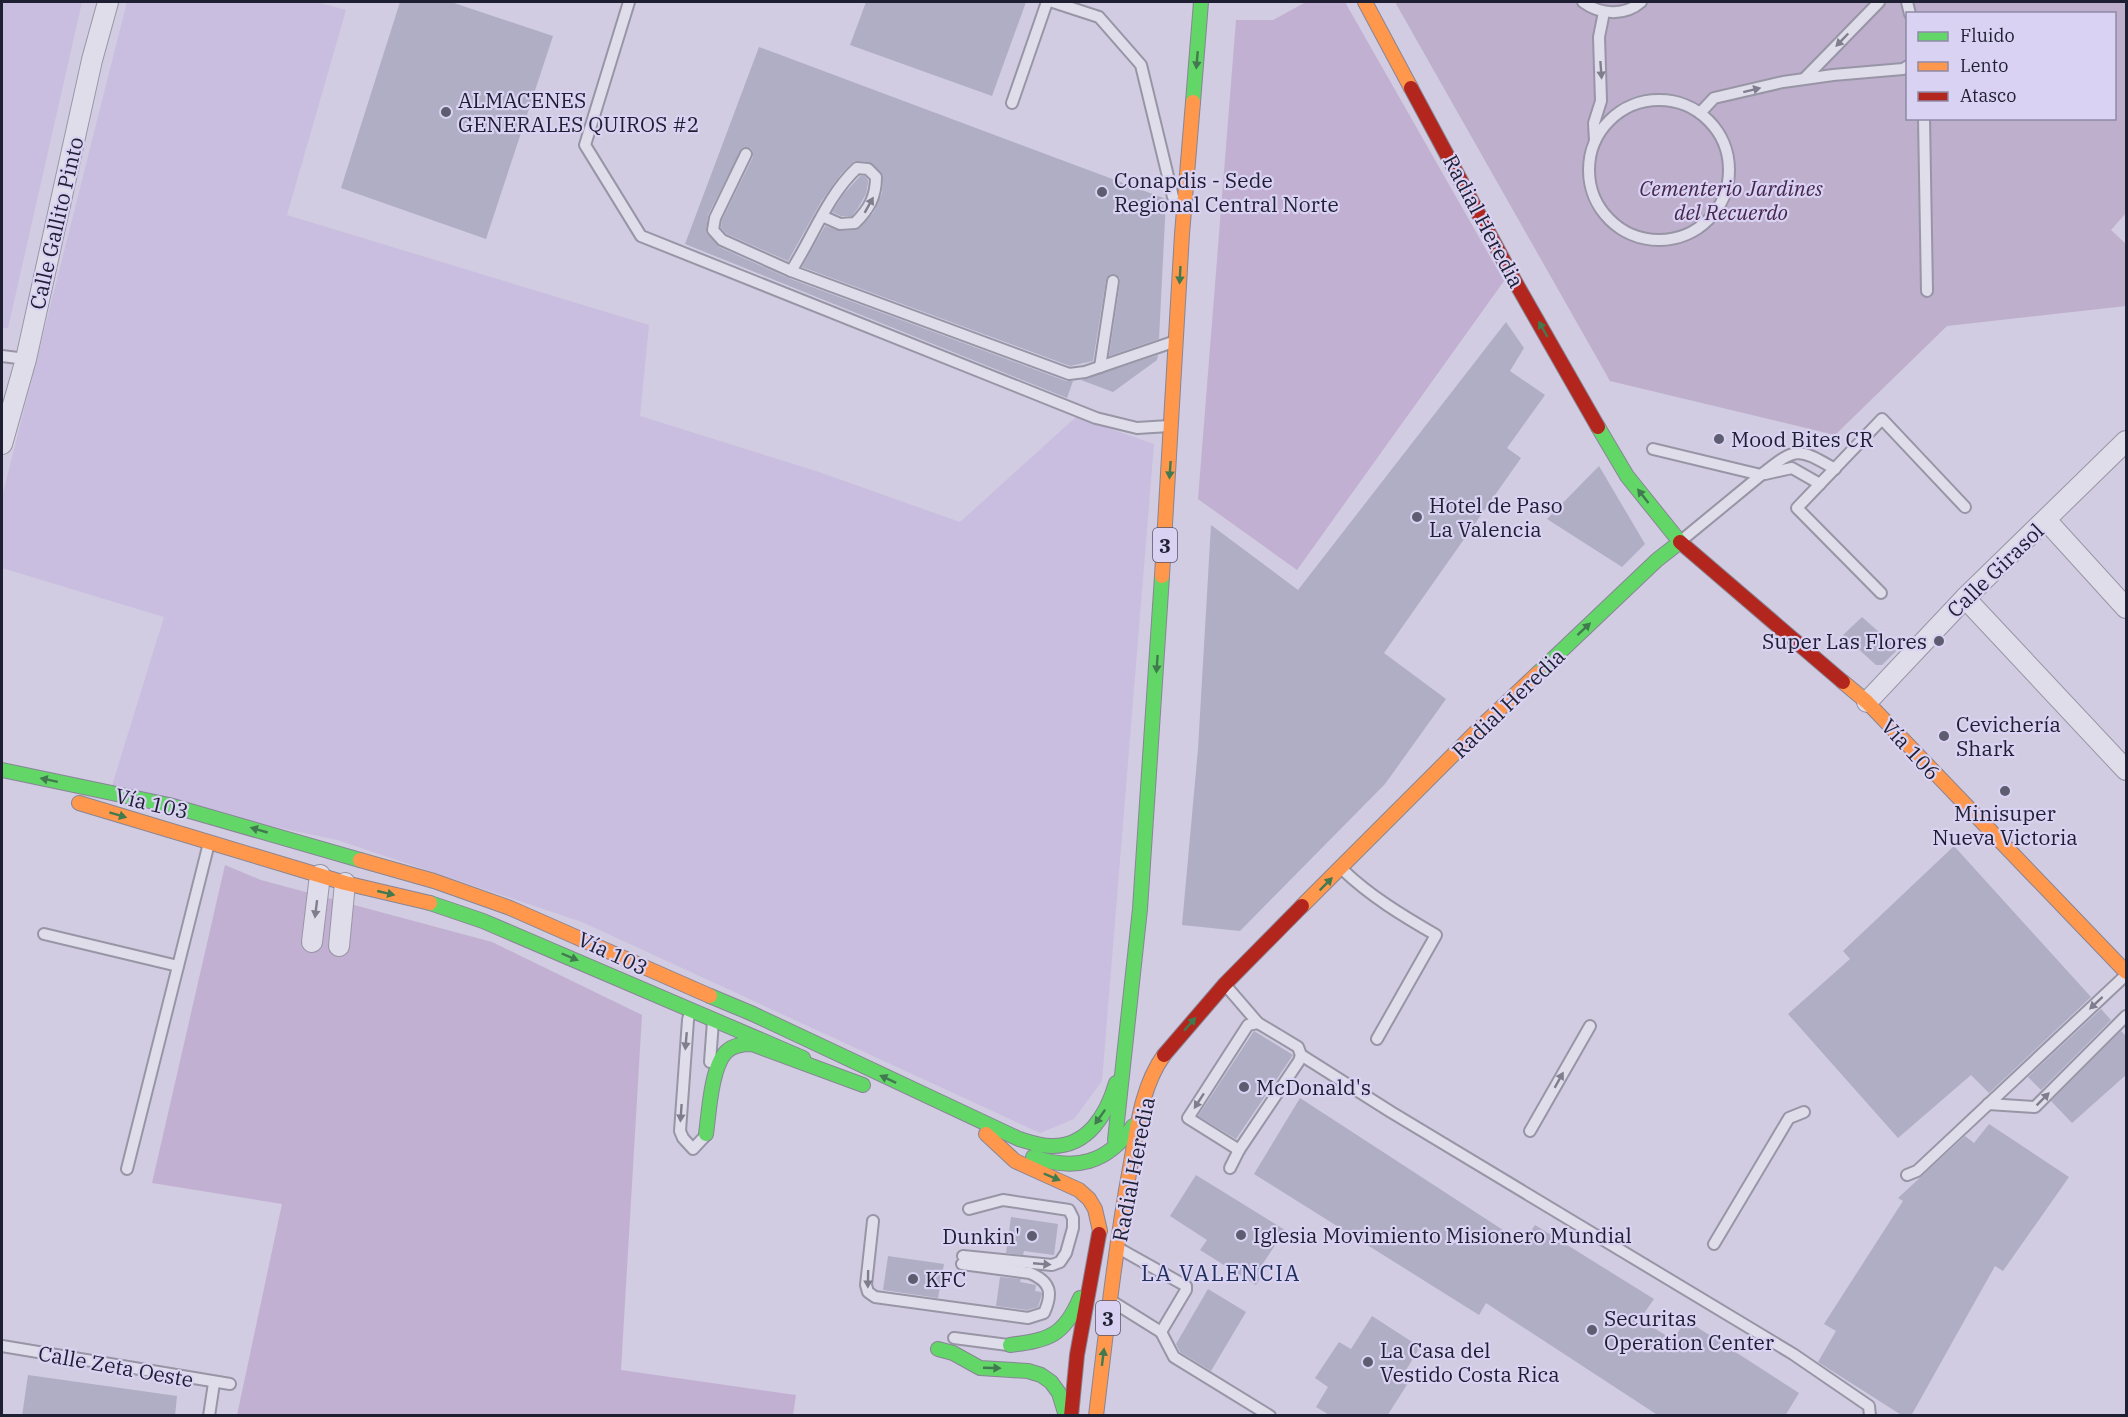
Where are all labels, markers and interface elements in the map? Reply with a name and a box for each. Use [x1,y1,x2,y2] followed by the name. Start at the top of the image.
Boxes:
[1906,12,2116,120] legend
[1960,24,2015,47] text: Fluido
[1835,32,1849,46] one-way arrow
[1192,50,1201,69] one-way arrow
[1960,54,2008,77] text: Lento
[1596,60,1606,79] one-way arrow
[1742,84,1761,94] one-way arrow
[1960,84,2016,107] text: Atasco
[458,86,699,138] place label: ALMACENES GENERALES QUIROS #2
[439,105,453,119] marker: ALMACENES GENERALES QUIROS #2
[23,134,89,312] street label: Calle Gallito Pinto
[1437,150,1531,292] street label: Radial Heredia
[1114,166,1339,218] place label: Conapdis - Sede Regional Central Norte
[1639,174,1823,226] park label: Cementerio Jardines del Recuerdo
[1095,185,1109,199] marker: Conapdis - Sede Regional Central Norte
[864,196,874,213] one-way arrow
[1176,266,1185,285] one-way arrow
[1538,320,1548,337] one-way arrow
[1731,425,1873,453] place label: Mood Bites CR
[1712,432,1726,446] marker: Mood Bites CR
[1165,460,1174,479] one-way arrow
[1637,489,1649,505] one-way arrow
[1429,491,1562,543] place label: Hotel de Paso La Valencia
[1410,510,1424,524] marker: Hotel de Paso La Valencia
[1940,517,2050,623] street label: Calle Girasol
[1153,528,1177,562] road number: 3
[1577,622,1592,636] one-way arrow
[1762,627,1927,655] place label: Super Las Flores
[1932,634,1946,648] marker: Super Las Flores
[1445,642,1571,764] street label: Radial Heredia
[1152,655,1161,674] one-way arrow
[1956,710,2061,762] place label: Cevichería Shark
[1875,712,1947,786] street label: Vía 106
[1937,729,1951,743] marker: Cevichería Shark
[39,775,58,784] one-way arrow
[113,781,191,825] street label: Vía 103
[1998,784,2012,798] marker: Minisuper Nueva Victoria
[1932,799,2078,851] place label: Minisuper Nueva Victoria
[109,811,127,820] one-way arrow
[250,825,268,835] one-way arrow
[1319,878,1333,892] one-way arrow
[377,888,396,898] one-way arrow
[311,899,321,918] one-way arrow
[573,925,653,981] street label: Vía 103
[561,953,579,962] one-way arrow
[2088,996,2103,1010] one-way arrow
[1183,1017,1196,1032] one-way arrow
[681,1032,691,1051] one-way arrow
[1553,1072,1564,1088] one-way arrow
[1256,1073,1371,1101] place label: McDonald's
[880,1074,897,1083] one-way arrow
[1237,1080,1251,1094] marker: McDonald's
[1193,1092,1205,1108] one-way arrow
[2036,1092,2050,1106] one-way arrow
[1105,1094,1161,1244] street label: Radial Heredia
[676,1103,686,1122] one-way arrow
[1094,1109,1106,1125] one-way arrow
[1044,1172,1062,1182] one-way arrow
[1253,1221,1632,1249] place label: Iglesia Movimiento Misionero Mundial
[942,1222,1020,1250] place label: Dunkin'
[1234,1228,1248,1242] marker: Iglesia Movimiento Misionero Mundial
[1025,1229,1039,1243] marker: Dunkin'
[1141,1258,1301,1287] district label: LA VALENCIA
[1033,1259,1052,1268] one-way arrow
[925,1265,966,1293] place label: KFC
[863,1270,872,1289] one-way arrow
[906,1272,920,1286] marker: KFC
[1096,1301,1120,1335] road number: 3
[1604,1304,1775,1356] place label: Securitas Operation Center
[1585,1323,1599,1337] marker: Securitas Operation Center
[1380,1336,1560,1388] place label: La Casa del Vestido Costa Rica
[36,1339,196,1393] street label: Calle Zeta Oeste
[1099,1348,1108,1367] one-way arrow
[1361,1355,1375,1369] marker: La Casa del Vestido Costa Rica
[982,1364,1001,1373] one-way arrow

